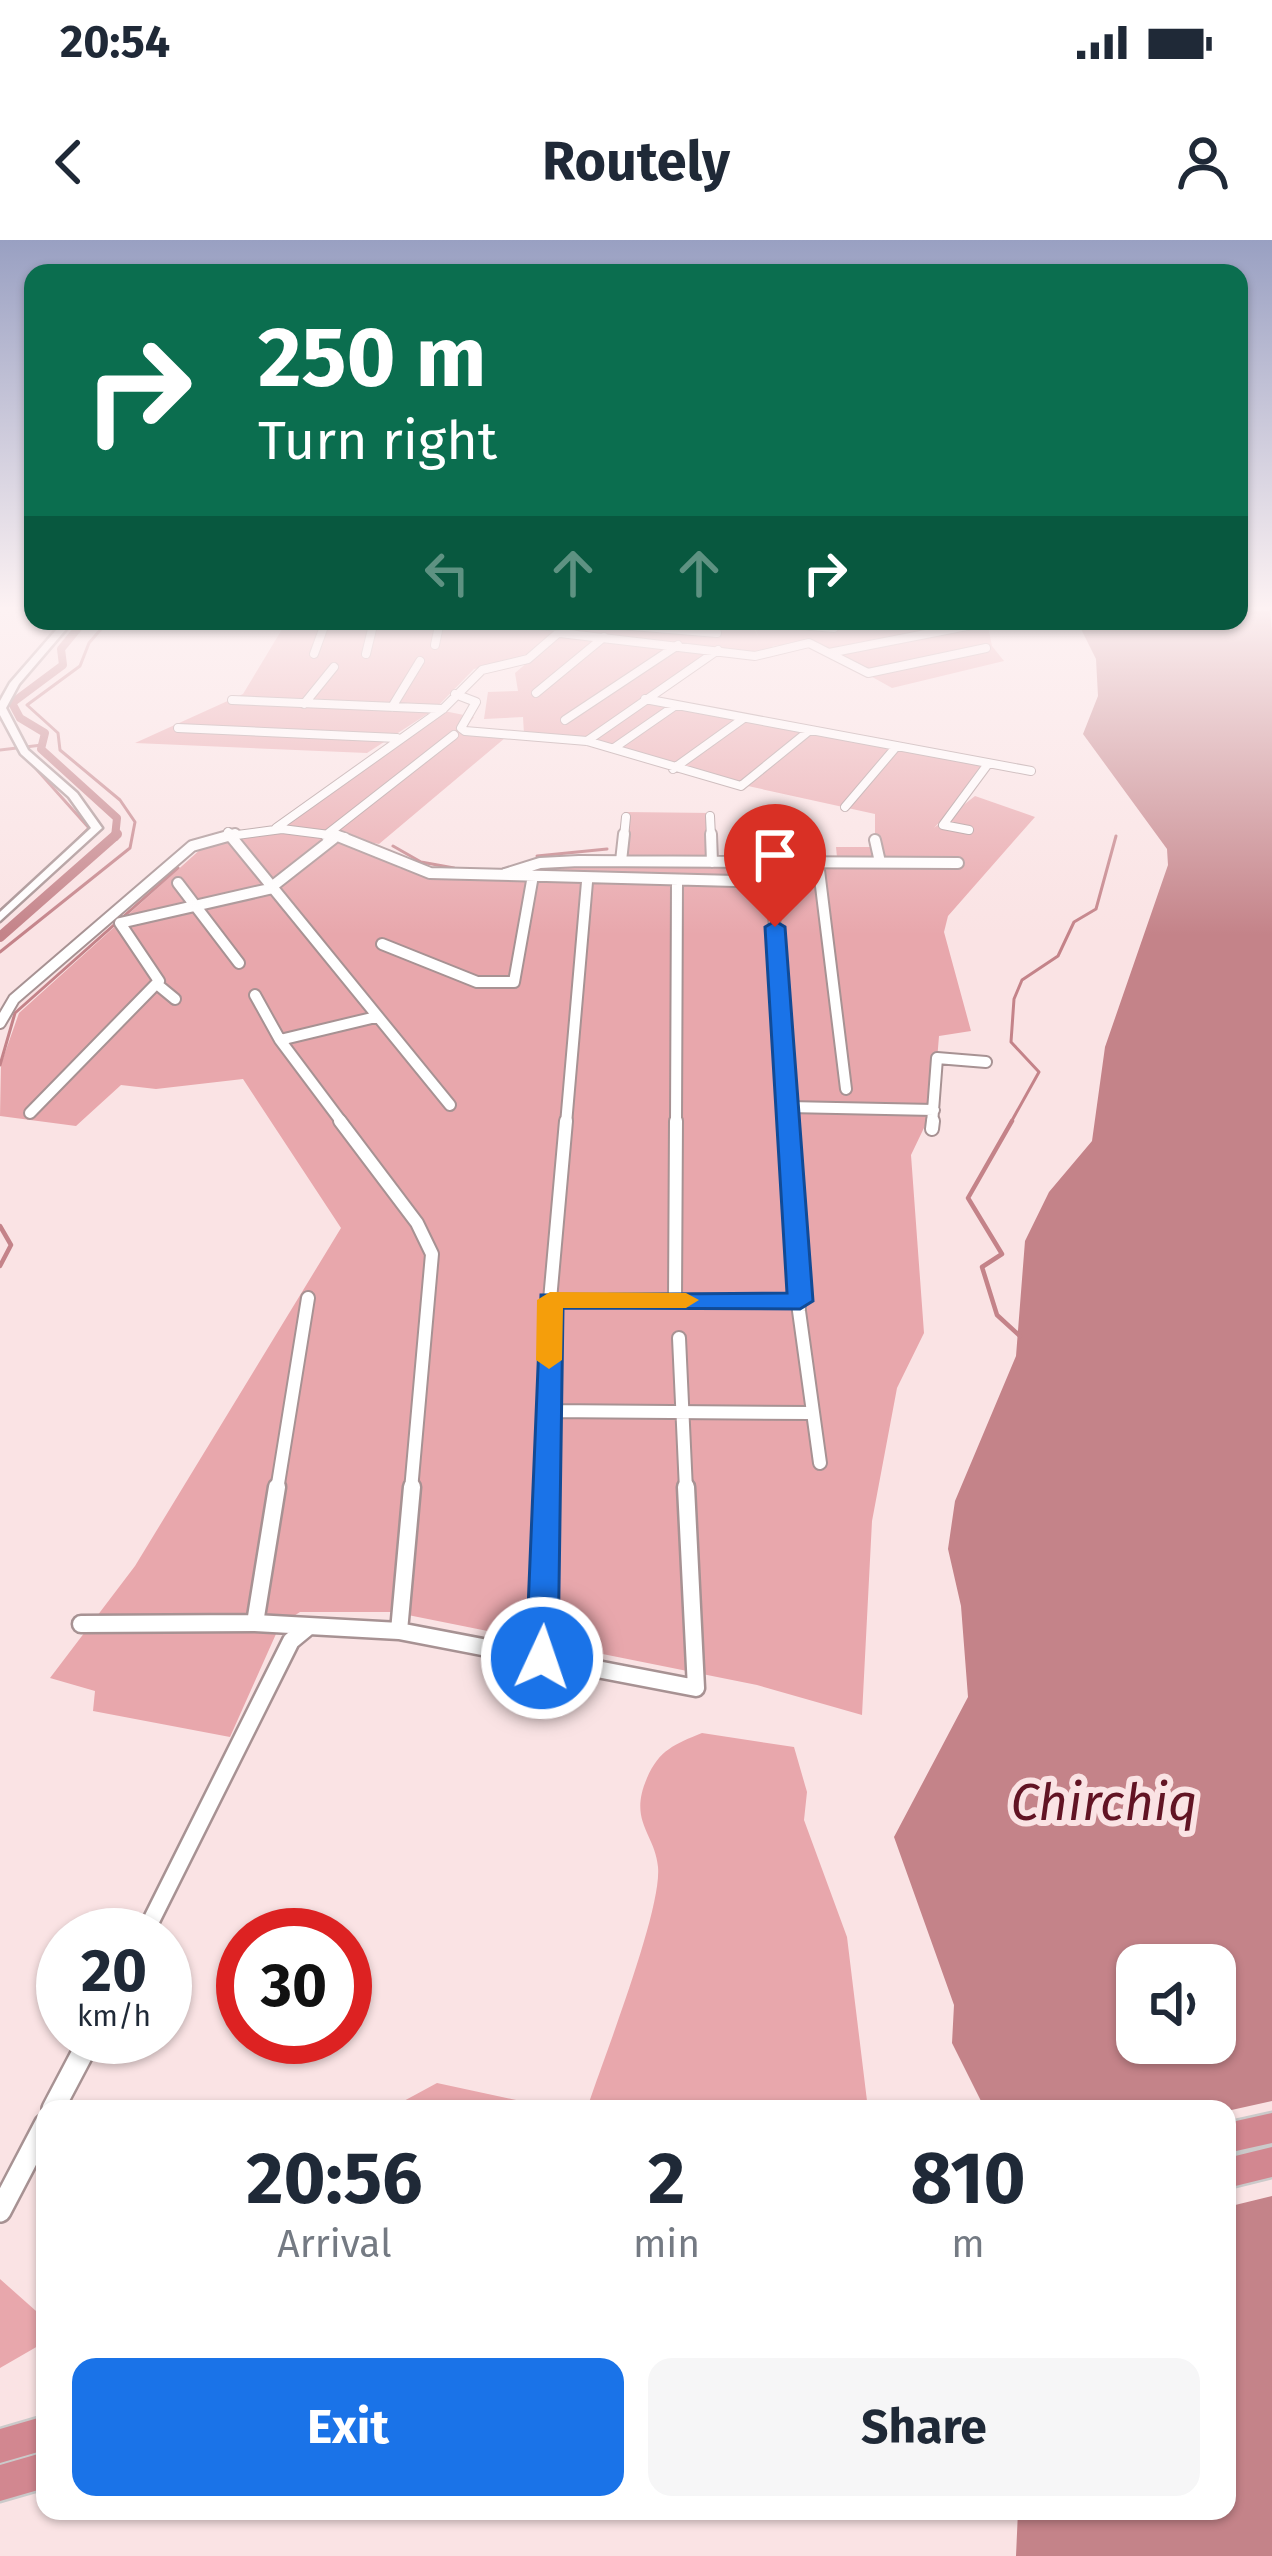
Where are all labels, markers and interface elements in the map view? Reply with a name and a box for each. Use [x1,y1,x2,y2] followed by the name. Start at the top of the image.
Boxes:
[60,15,170,69] text: 20:54
[36,129,102,195] icon: back
[1170,129,1236,195] icon: person
[542,130,730,194] text: Routely
[258,307,486,408] text: 250 m
[60,312,216,468] icon: right
[258,409,497,473] text: Turn right
[414,540,480,606] icon: left
[540,540,606,606] icon: ahead
[666,540,732,606] icon: ahead
[792,540,858,606] icon: right
[724,804,826,927] pin
[742,822,808,888] icon: arrive
[479,1595,605,1721] position arrow
[1011,1772,1197,1834] water label: Chirchiq
[216,1908,372,2064] speed limit sign: 30
[81,1935,147,2007] text: 20
[1116,1944,1236,2064] map controls
[1116,1944,1236,2064] button: sound
[77,1998,151,2034] text: km/h
[246,2136,423,2222] text: 20:56
[648,2136,685,2222] text: 2
[910,2136,1026,2222] text: 810
[277,2221,392,2267] text: Arrival
[633,2221,700,2267] text: min
[951,2221,985,2267] text: m
[72,2358,624,2496] button: Exit
[648,2358,1200,2496] button: Share

